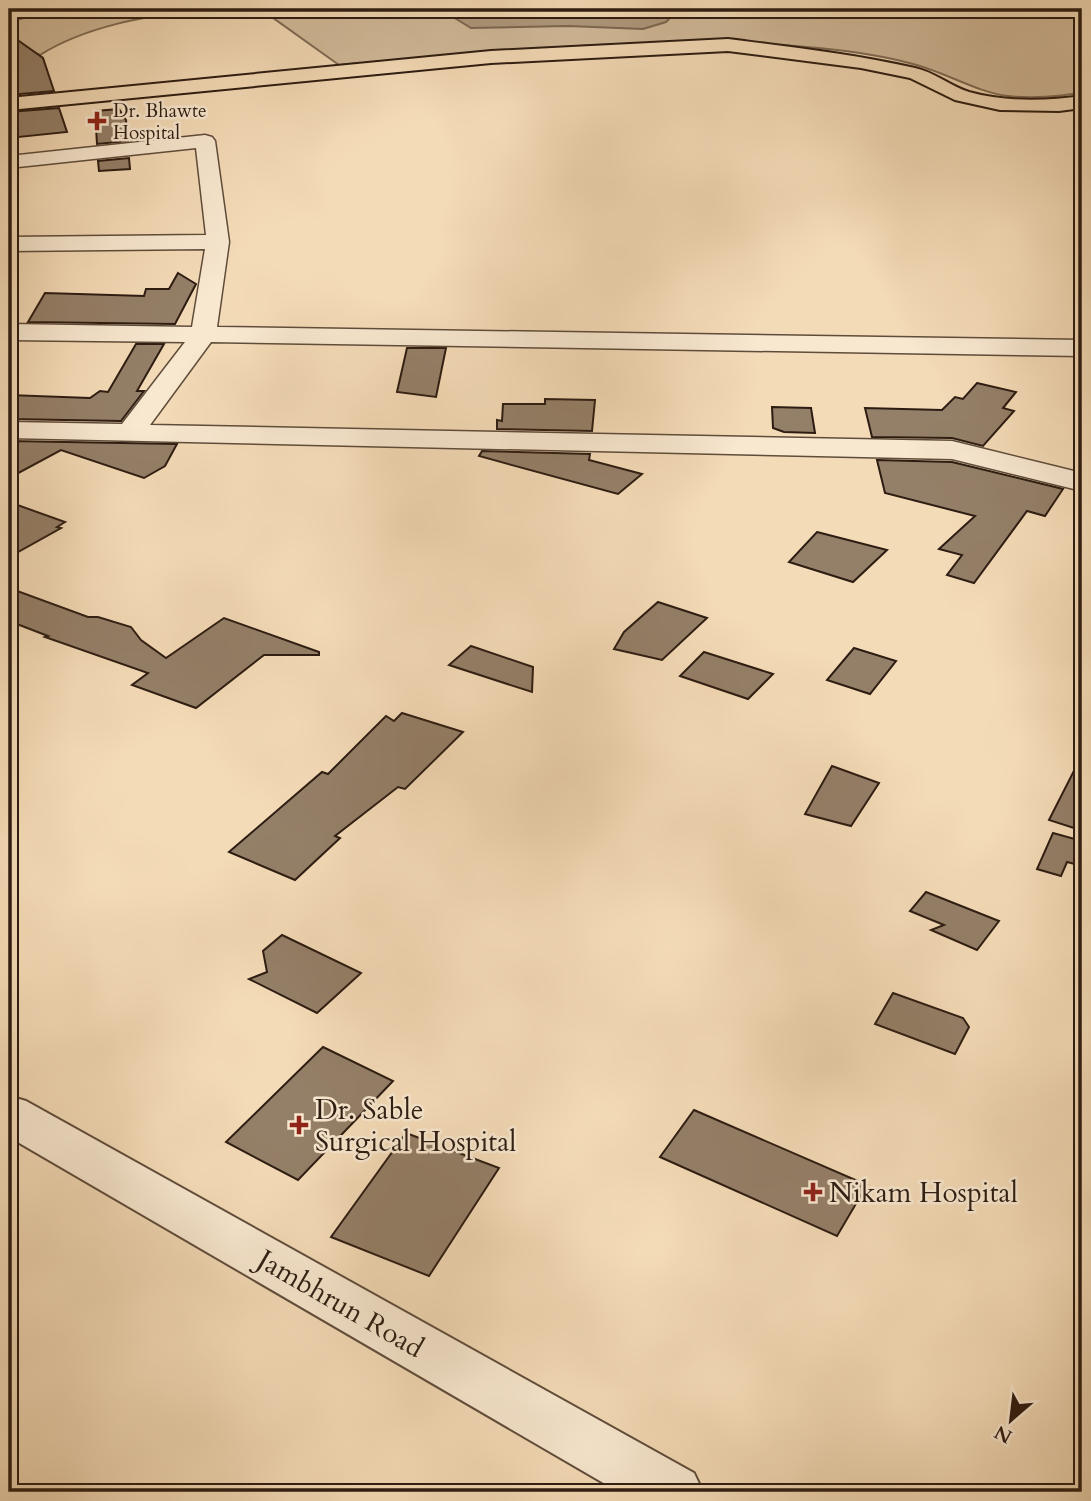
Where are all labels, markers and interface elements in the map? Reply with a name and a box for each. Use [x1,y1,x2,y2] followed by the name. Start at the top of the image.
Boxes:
[113,98,207,146] place label: Dr. Bhawte Hospital
[87,111,107,131] marker: Dr. Bhawte Hospital
[315,1091,516,1161] place label: Dr. Sable Surgical Hospital
[289,1115,309,1135] marker: Dr. Sable Surgical Hospital
[829,1174,1018,1212] place label: Nikam Hospital
[803,1182,823,1202] marker: Nikam Hospital
[247,1239,431,1367] street label: Jambhrun Road
[976,1386,1046,1456] north arrow
[990,1419,1017,1449] text: N

